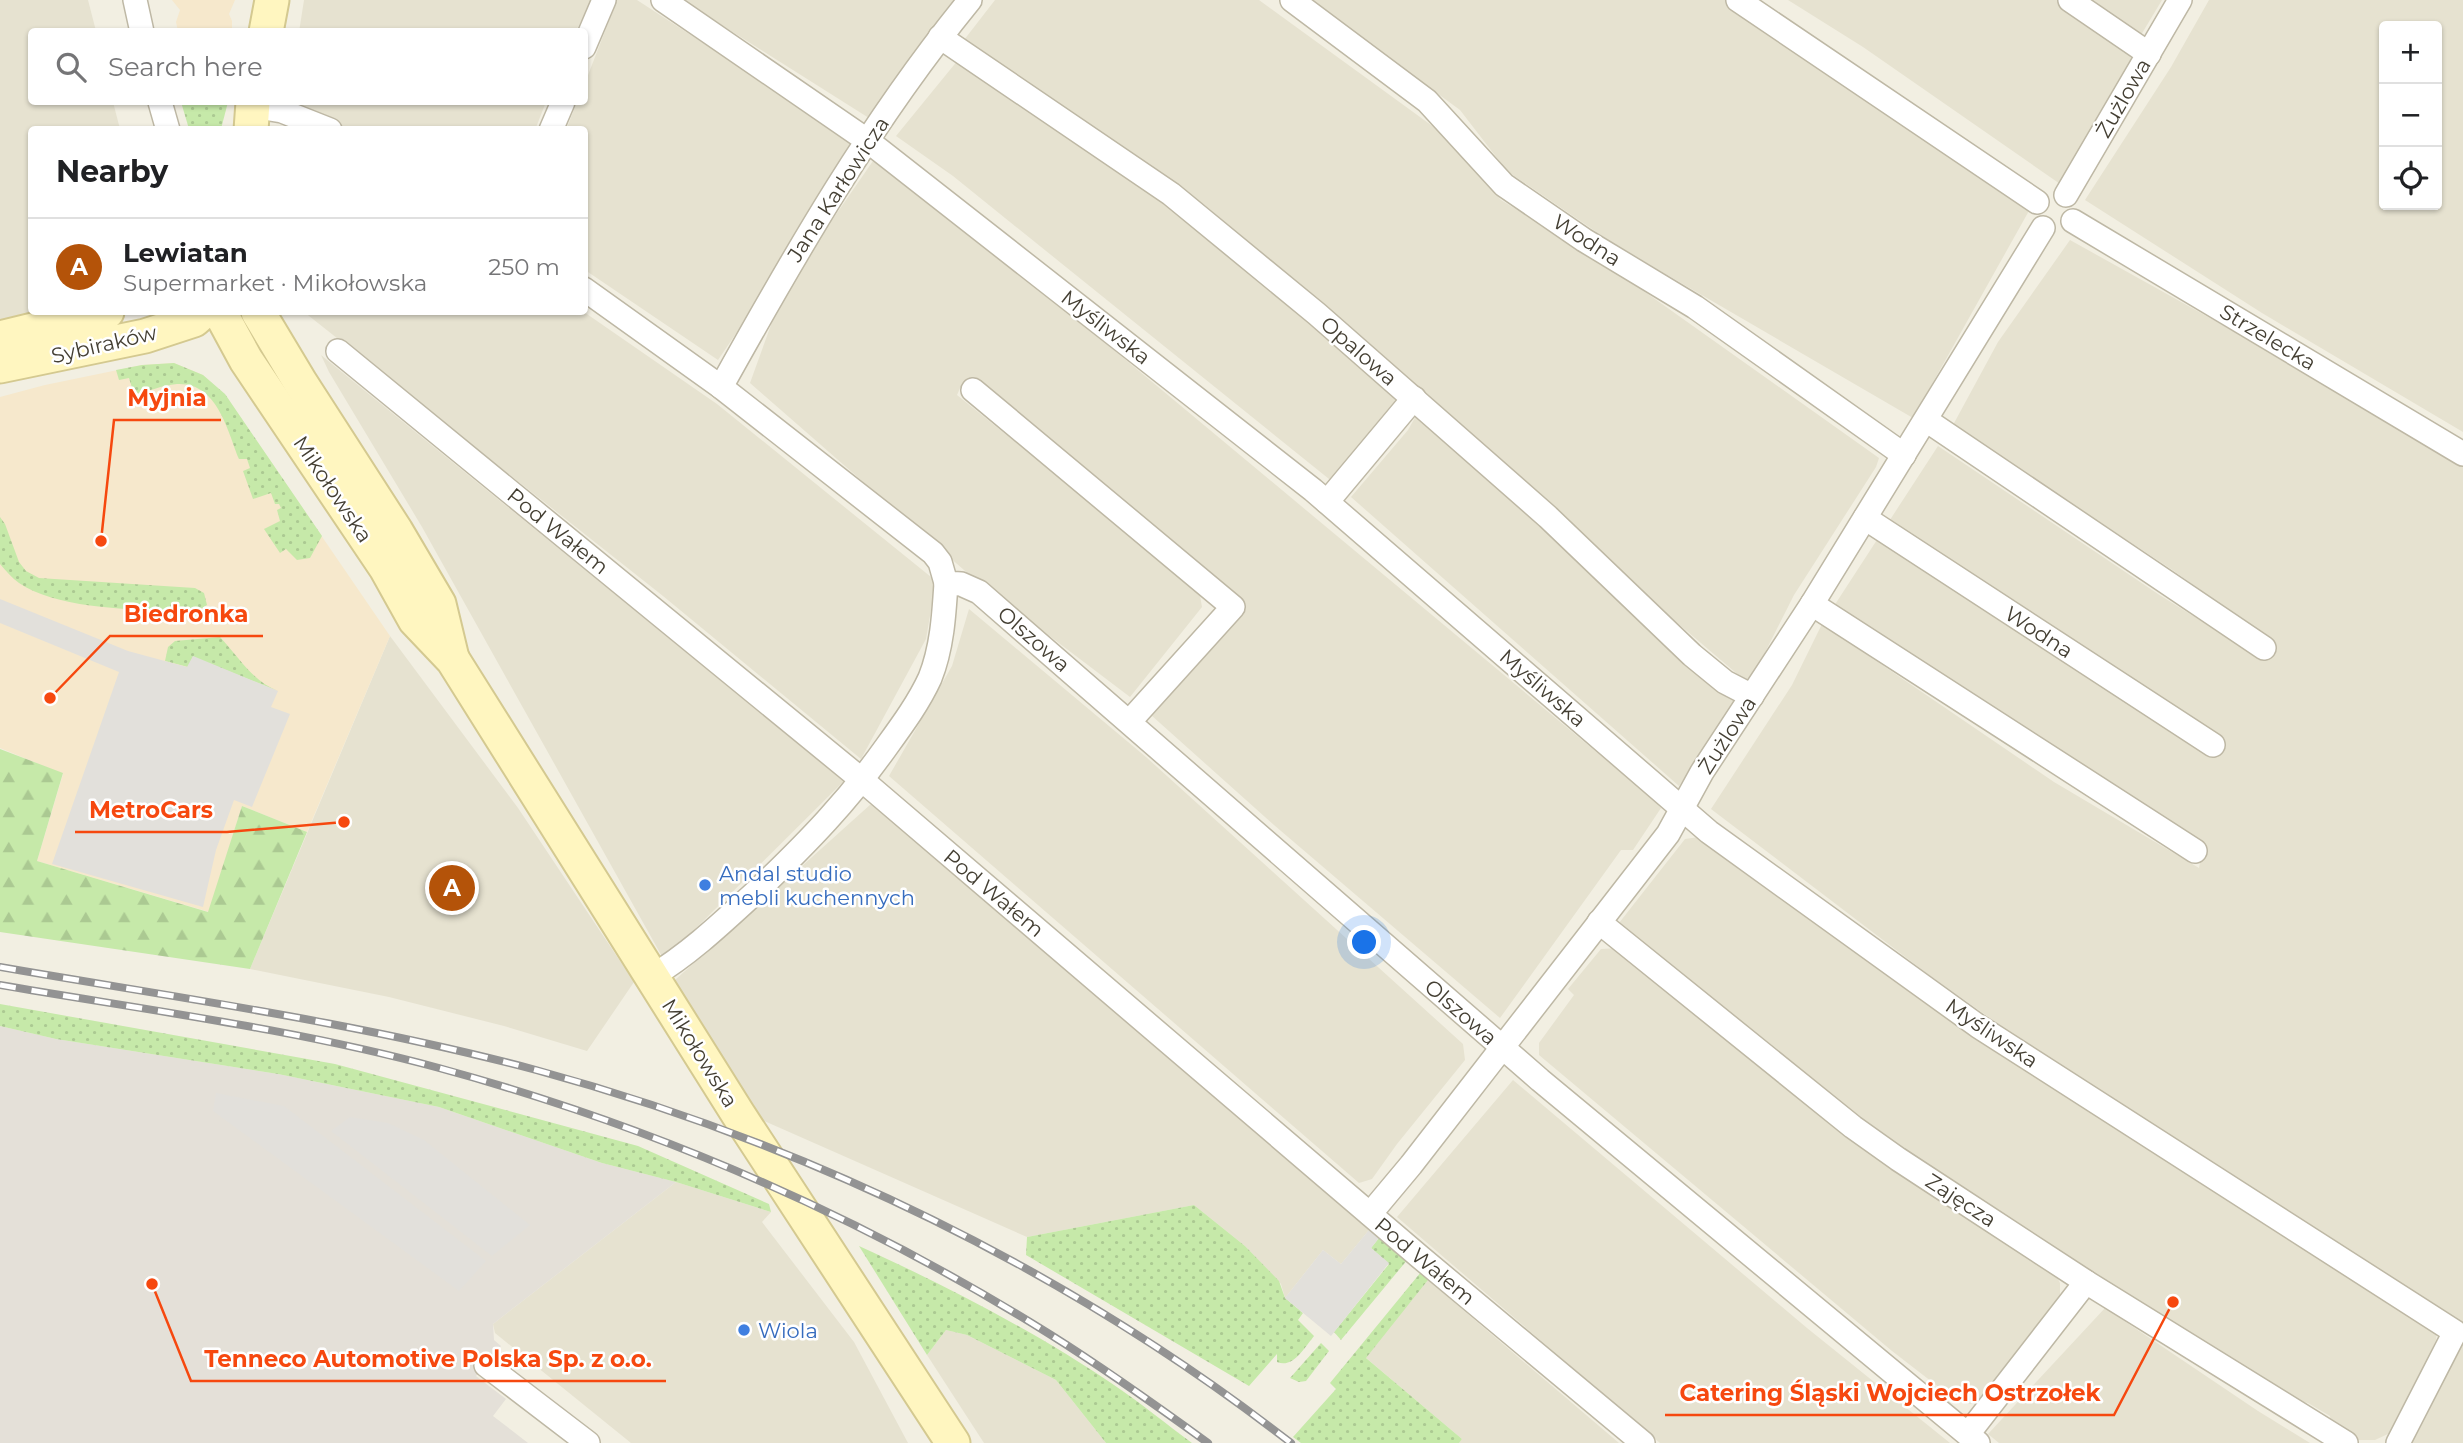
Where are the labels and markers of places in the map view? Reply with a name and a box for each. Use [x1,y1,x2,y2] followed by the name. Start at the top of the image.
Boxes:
[114,376,221,420] callout: Myjnia
[110,592,263,636] callout: Biedronka
[75,788,227,832] callout: MetroCars
[719,861,915,910] place label: Andal studio mebli kuchennych
[429,862,475,914] pin: A
[697,877,713,893] marker: Andal studio mebli kuchennych
[758,1318,818,1343] place label: Wiola
[736,1322,752,1338] marker: Wiola
[191,1337,666,1381] callout: Tenneco Automotive Polska Sp. z o.o.
[1665,1371,2114,1415] callout: Catering Śląski Wojciech Ostrzołek

